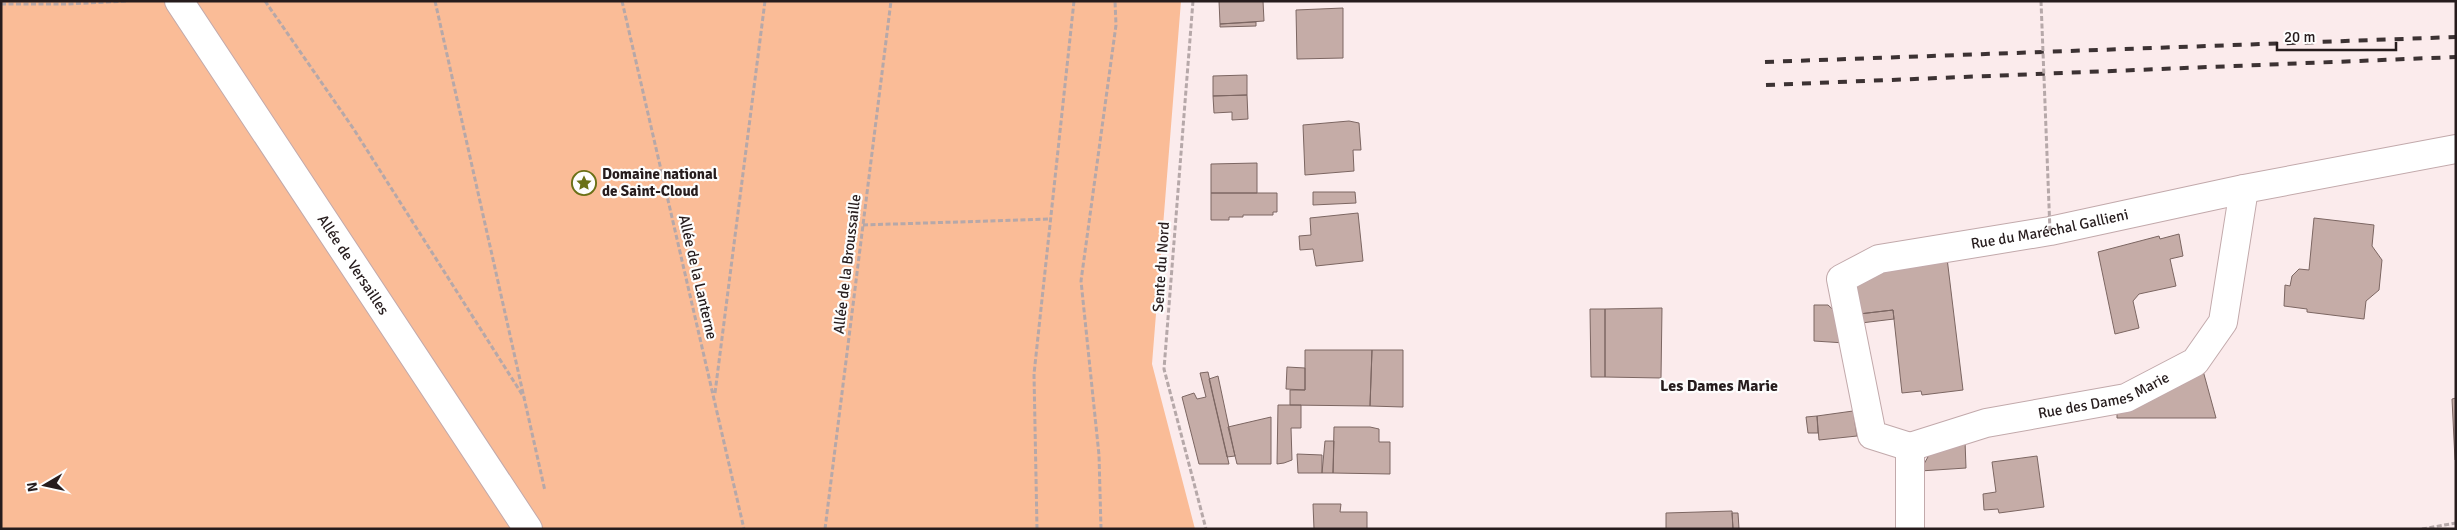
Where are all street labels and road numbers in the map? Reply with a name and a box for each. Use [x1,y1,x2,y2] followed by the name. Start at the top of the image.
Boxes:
[829,193,865,335] street label: Allée de la Broussaille
[1969,205,2130,253] street label: Rue du Maréchal Gallieni
[314,211,393,319] street label: Allée de Versailles
[675,213,721,341] street label: Allée de la Lanterne
[1149,221,1173,313] street label: Sente du Nord
[2037,368,2172,423] street label: Rue des Dames Marie

